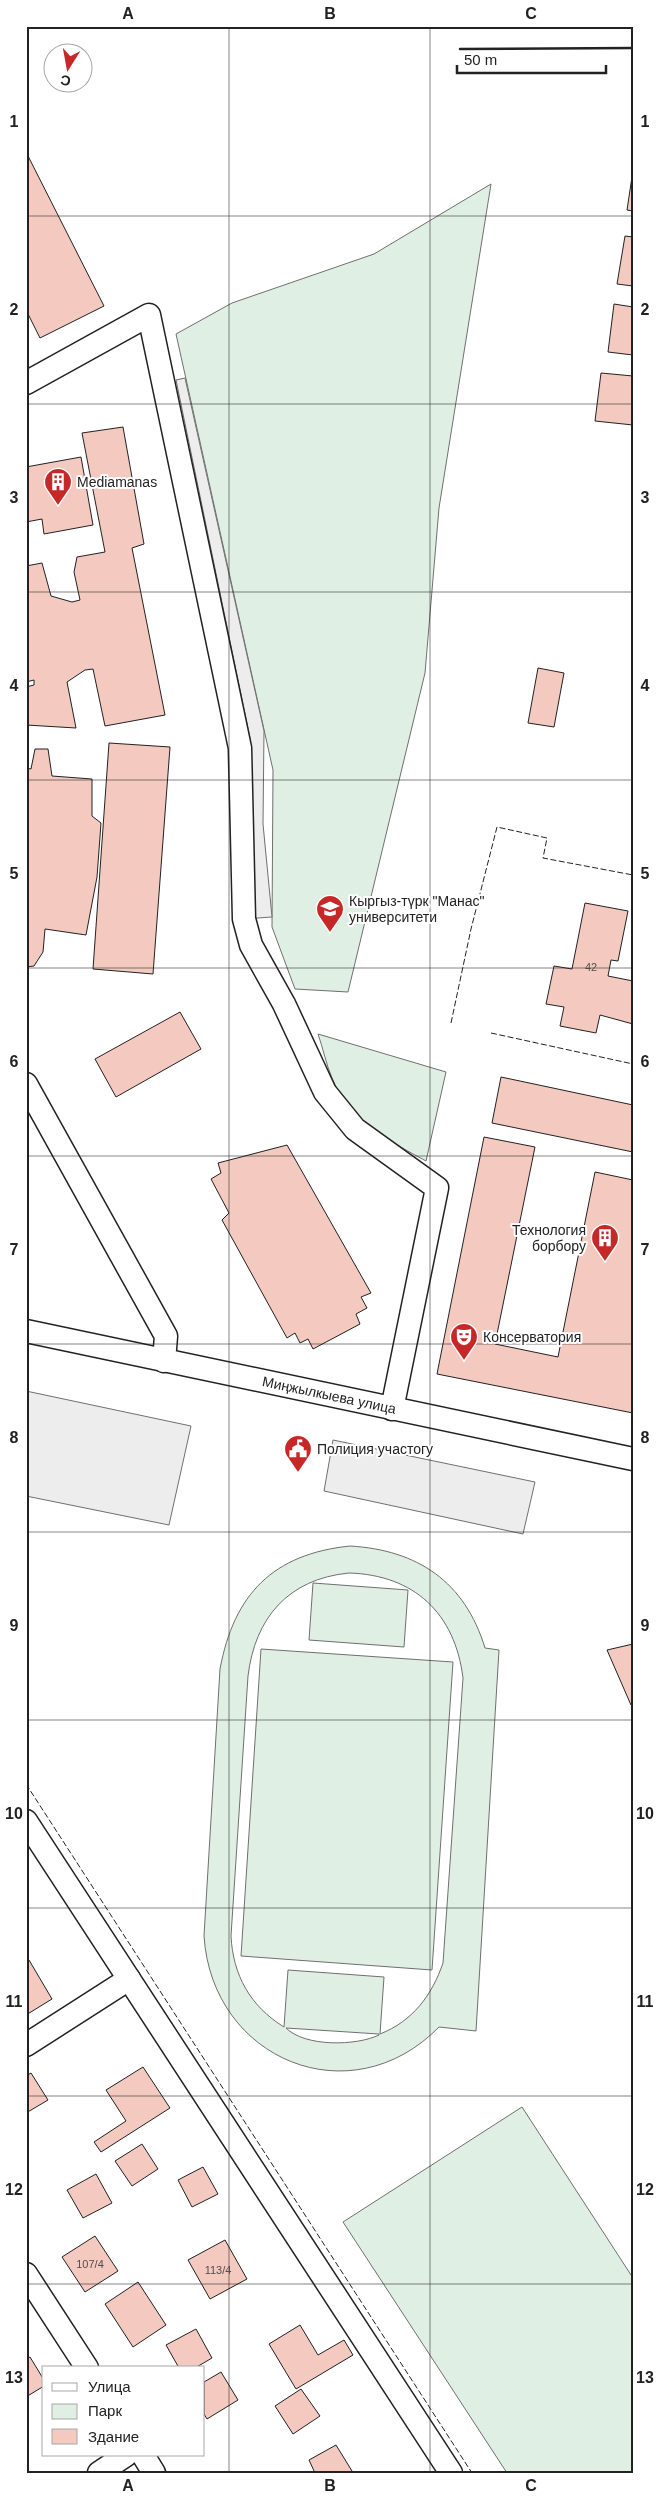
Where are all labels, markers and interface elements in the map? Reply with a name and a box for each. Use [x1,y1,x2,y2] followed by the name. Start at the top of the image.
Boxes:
[122,5,134,22] text: A
[324,5,336,22] text: B
[525,5,537,22] text: C
[42,42,92,92] north arrow
[457,42,605,74] scale bar
[464,51,497,68] text: 50 m
[59,72,72,90] text: С
[10,113,19,130] text: 1
[641,113,650,130] text: 1
[10,301,19,318] text: 2
[641,301,650,318] text: 2
[43,467,73,506] building icon: Mediamanas
[77,474,157,490] place label: Mediamanas
[10,489,19,506] text: 3
[641,489,650,506] text: 3
[10,677,19,694] text: 4
[641,677,650,694] text: 4
[10,865,19,882] text: 5
[641,865,650,882] text: 5
[349,893,485,925] place label: Кыргыз-түрк "Манас" университети
[315,894,345,933] school or university icon: Кыргыз-түрк "Манас" университети
[585,961,597,973] house number: 42
[10,1053,19,1070] text: 6
[641,1053,650,1070] text: 6
[512,1222,586,1254] place label: Технология борбору
[590,1223,620,1262] building icon: Технология борбору
[10,1241,19,1258] text: 7
[641,1241,650,1258] text: 7
[449,1322,479,1361] theatre icon: Консерватория
[483,1329,581,1345] place label: Консерватория
[261,1373,398,1417] street label: Миңжылкыева улица
[10,1429,19,1446] text: 8
[641,1429,650,1446] text: 8
[283,1434,313,1473] public building icon: Полиция участогу
[317,1441,433,1457] place label: Полиция участогу
[10,1617,19,1634] text: 9
[641,1617,650,1634] text: 9
[5,1805,23,1822] text: 10
[636,1805,654,1822] text: 10
[6,1993,23,2010] text: 11
[637,1993,654,2010] text: 11
[5,2181,23,2198] text: 12
[636,2181,654,2198] text: 12
[76,2258,104,2270] house number: 107/4
[205,2264,231,2276] house number: 113/4
[42,2366,205,2456] legend
[5,2369,23,2386] text: 13
[636,2369,654,2386] text: 13
[88,2378,131,2395] text: Улица
[88,2402,122,2419] text: Парк
[88,2428,139,2445] text: Здание
[122,2477,134,2494] text: A
[324,2477,336,2494] text: B
[525,2477,537,2494] text: C

